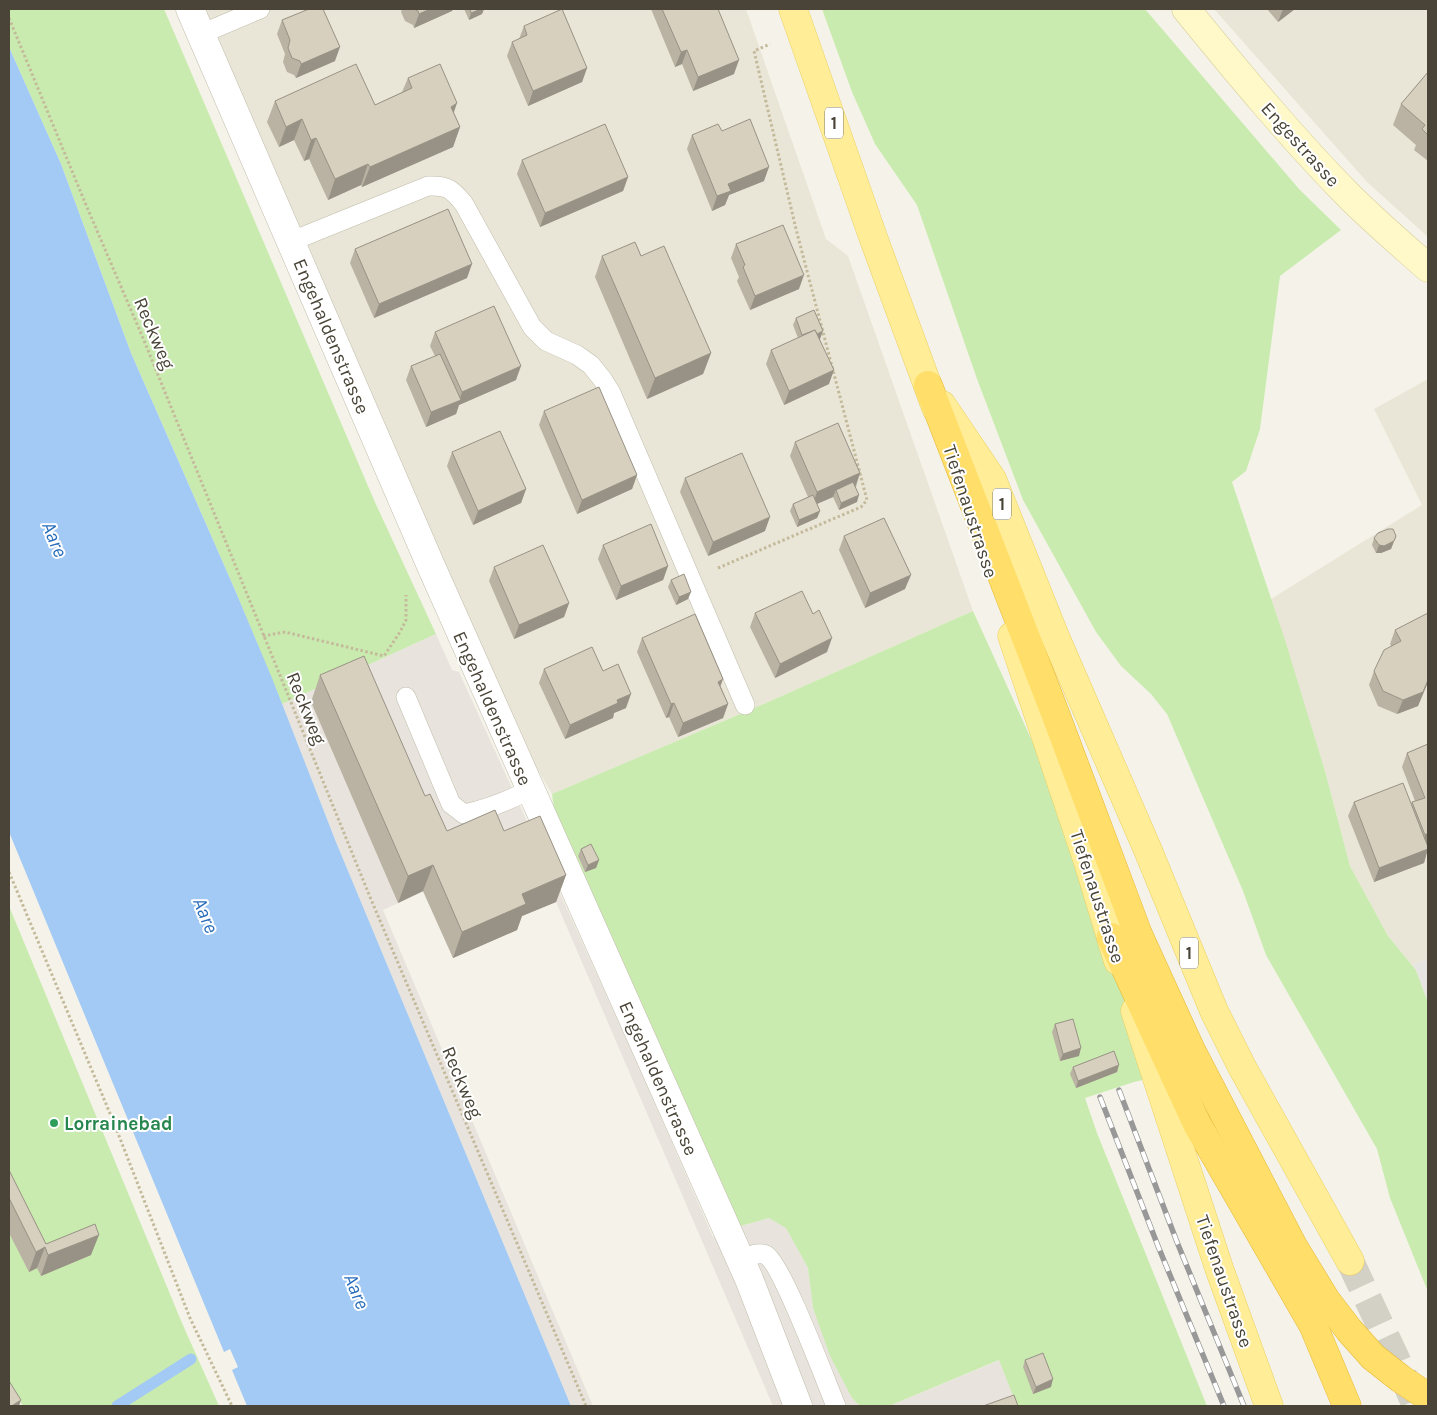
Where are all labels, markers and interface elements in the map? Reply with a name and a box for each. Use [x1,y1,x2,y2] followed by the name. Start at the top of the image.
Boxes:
[1256,98,1344,192] street label: Engestrasse
[825,108,843,138] road number: 1
[288,255,374,417] street label: Engehaldenstrasse
[129,294,179,373] street label: Reckweg
[938,442,1002,581] street label: Tiefenaustrasse
[993,488,1011,520] road number: 1
[37,518,72,560] water label: Aare
[448,628,536,789] street label: Engehaldenstrasse
[282,669,331,748] street label: Reckweg
[1065,827,1129,966] street label: Tiefenaustrasse
[188,894,223,936] water label: Aare
[1180,938,1198,968] road number: 1
[614,998,702,1159] street label: Engehaldenstrasse
[437,1043,487,1122] street label: Reckweg
[64,1113,173,1135] place label: Lorrainebad
[48,1117,60,1129] marker: Lorrainebad
[1191,1212,1257,1351] street label: Tiefenaustrasse
[339,1270,374,1312] water label: Aare

